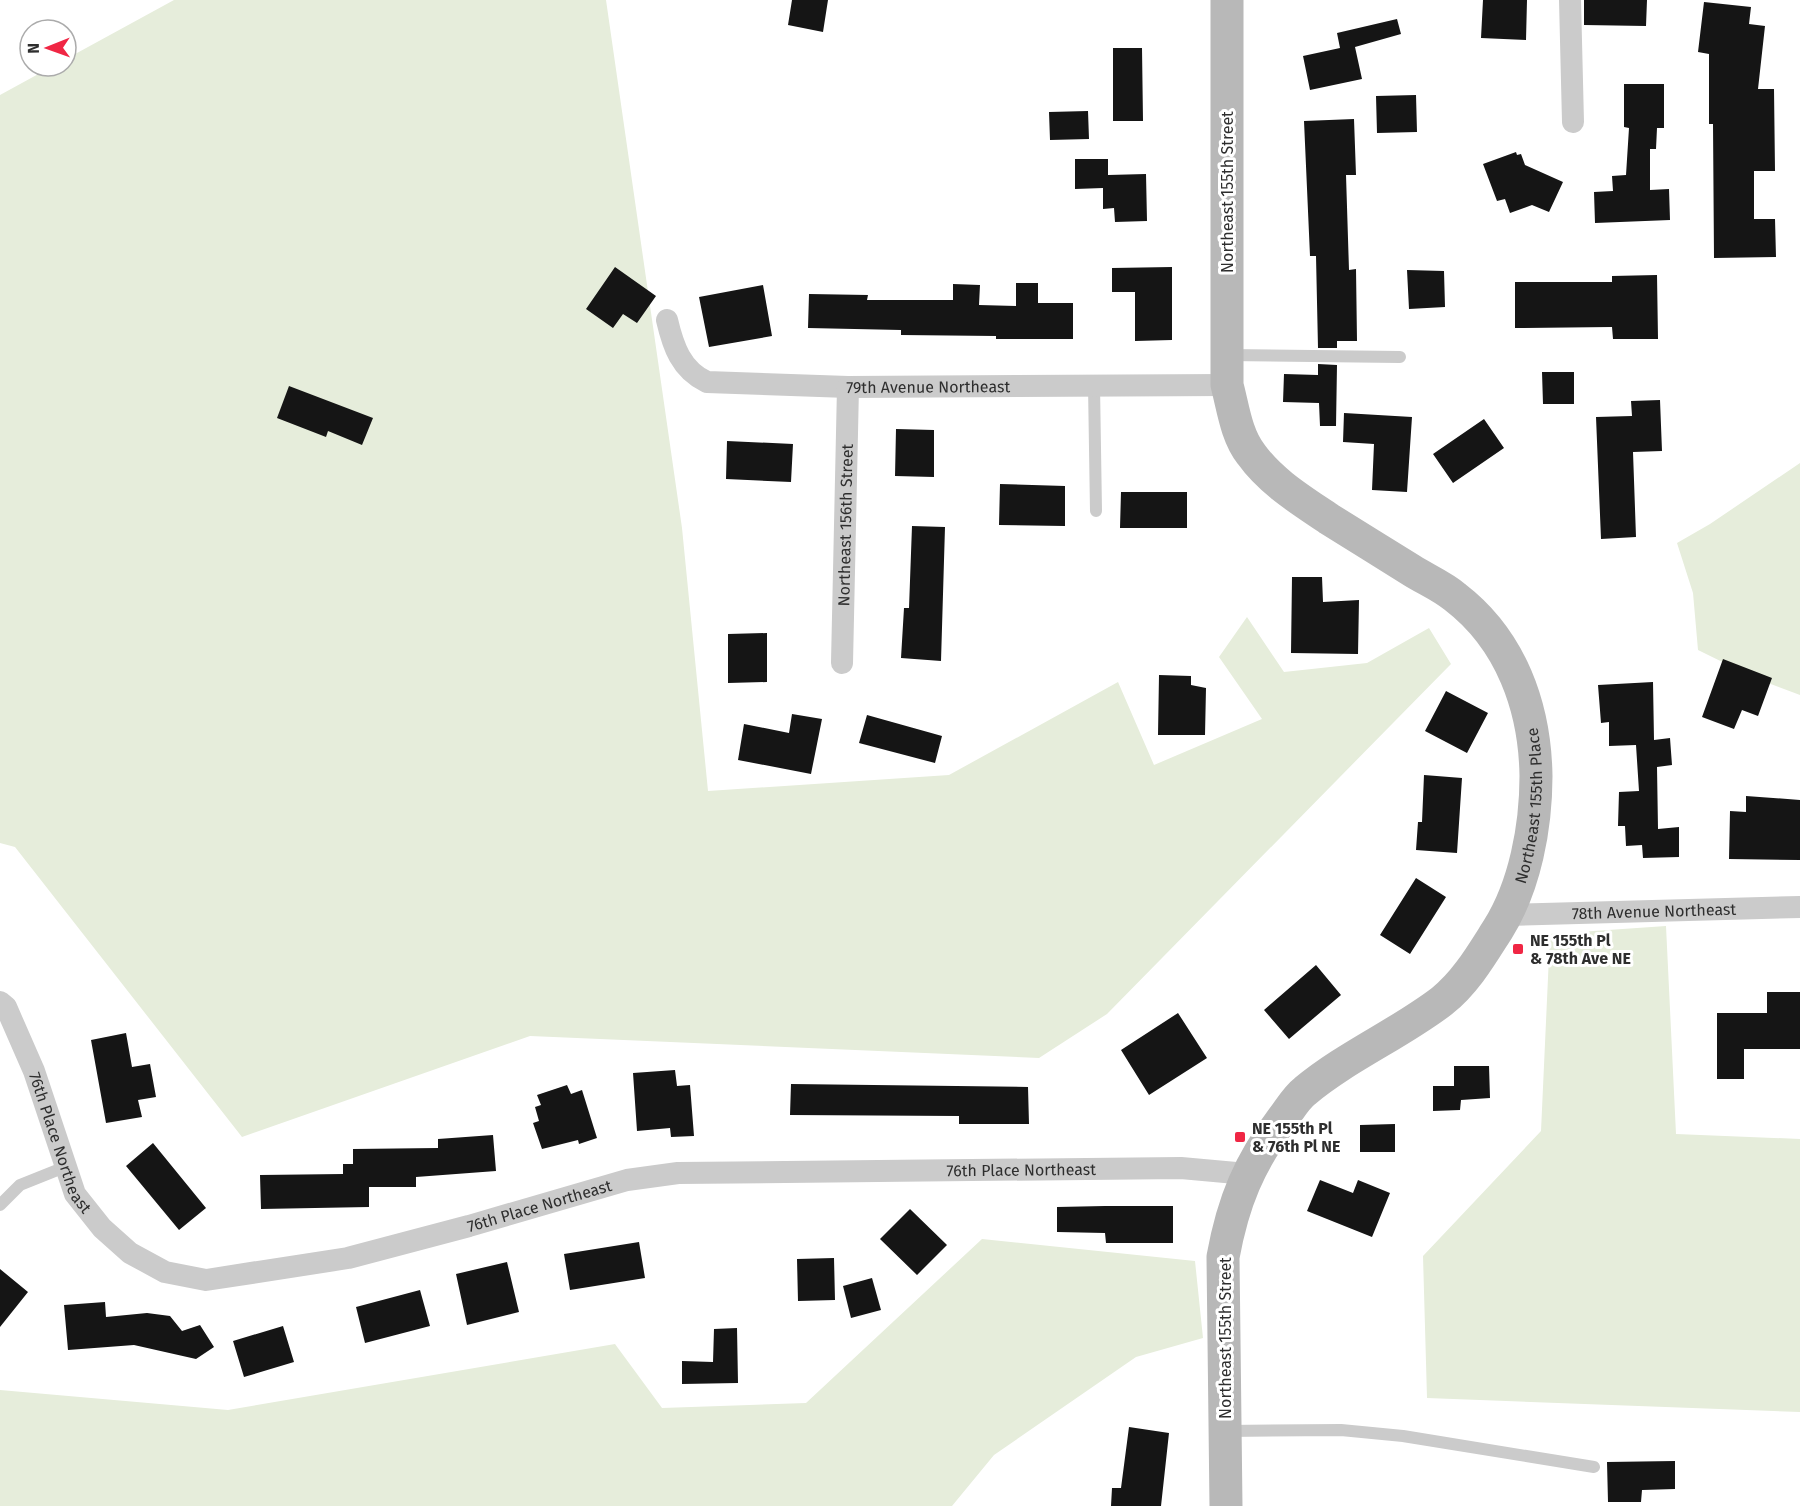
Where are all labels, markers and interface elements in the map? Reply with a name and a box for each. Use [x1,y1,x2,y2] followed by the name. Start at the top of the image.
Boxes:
[18,18,78,78] north arrow
[24,43,43,54] text: N
[1218,111,1237,273] street label: Northeast 155th Street
[846,377,1010,397] street label: 79th Avenue Northeast
[834,443,856,607] street label: Northeast 156th Street
[1510,726,1546,886] street label: Northeast 155th Place
[1571,899,1737,923] street label: 78th Avenue Northeast
[1530,931,1631,968] place label: NE 155th Pl & 78th Ave NE
[1511,942,1525,956] marker: NE 155th Pl & 78th Ave NE
[25,1069,96,1217] street label: 76th Place Northeast
[1252,1119,1340,1156] place label: NE 155th Pl & 76th Pl NE
[1233,1130,1247,1144] marker: NE 155th Pl & 76th Pl NE
[946,1159,1096,1180] street label: 76th Place Northeast
[465,1175,614,1236] street label: 76th Place Northeast
[1216,1257,1235,1419] street label: Northeast 155th Street

